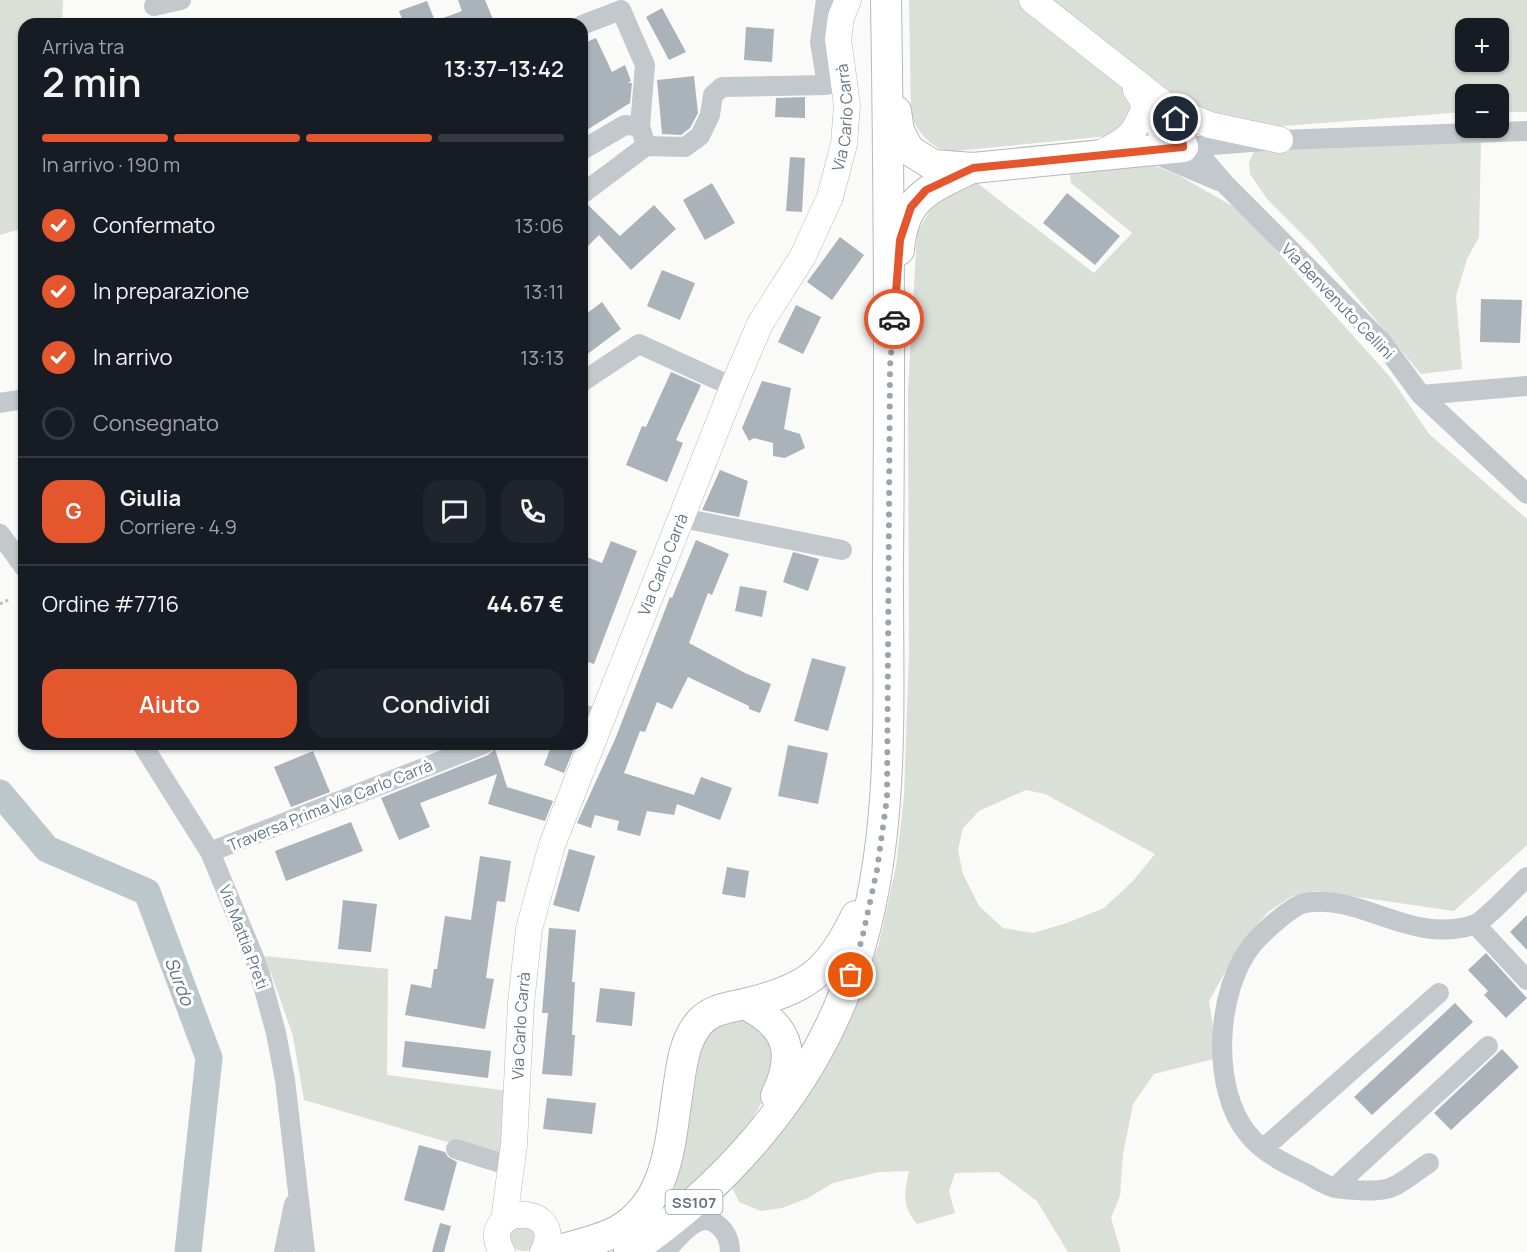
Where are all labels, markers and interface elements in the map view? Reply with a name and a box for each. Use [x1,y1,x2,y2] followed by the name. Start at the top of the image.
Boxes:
[1455,18,1509,138] map controls
[1455,18,1509,72] button: +
[42,33,124,60] text: Arriva tra
[444,54,564,84] text: 13:37–13:42
[42,55,141,109] text: 2 min
[826,62,858,174] street label: Via Carlo Carrà
[1455,84,1509,138] button: −
[1150,93,1201,144] pin
[1159,102,1192,135] icon: home
[42,151,180,178] text: In arrivo · 190 m
[42,209,75,242] icon: check
[93,210,215,240] text: Confermato
[515,212,564,239] text: 13:06
[1277,238,1399,364] street label: Via Benvenuto Cellini
[42,275,75,308] icon: check
[93,276,249,306] text: In preparazione
[524,278,564,305] text: 13:11
[864,289,924,349] courier
[878,303,911,336] icon: car
[42,341,75,374] icon: check
[93,342,173,372] text: In arrivo
[520,344,564,371] text: 13:13
[93,408,219,438] text: Consegnato
[423,480,486,543] button: chat
[501,480,564,543] button: phone
[120,483,181,513] text: Giulia
[65,496,82,526] text: G
[633,510,693,619] street label: Via Carlo Carrà
[120,513,237,540] text: Corriere · 4.9
[42,589,179,619] text: Ordine #7716
[486,589,564,619] text: 44.67 €
[42,669,297,738] button: Aiuto
[309,669,564,738] button: Condividi
[224,754,436,856] street label: Traversa Prima Via Carlo Carrà
[214,882,274,992] street label: Via Mattia Preti
[825,949,876,1000] pin
[160,954,201,1010] water label: Surdo
[834,958,867,991] icon: bag
[506,971,535,1080] street label: Via Carlo Carrà
[666,1190,722,1214] road number: SS107

